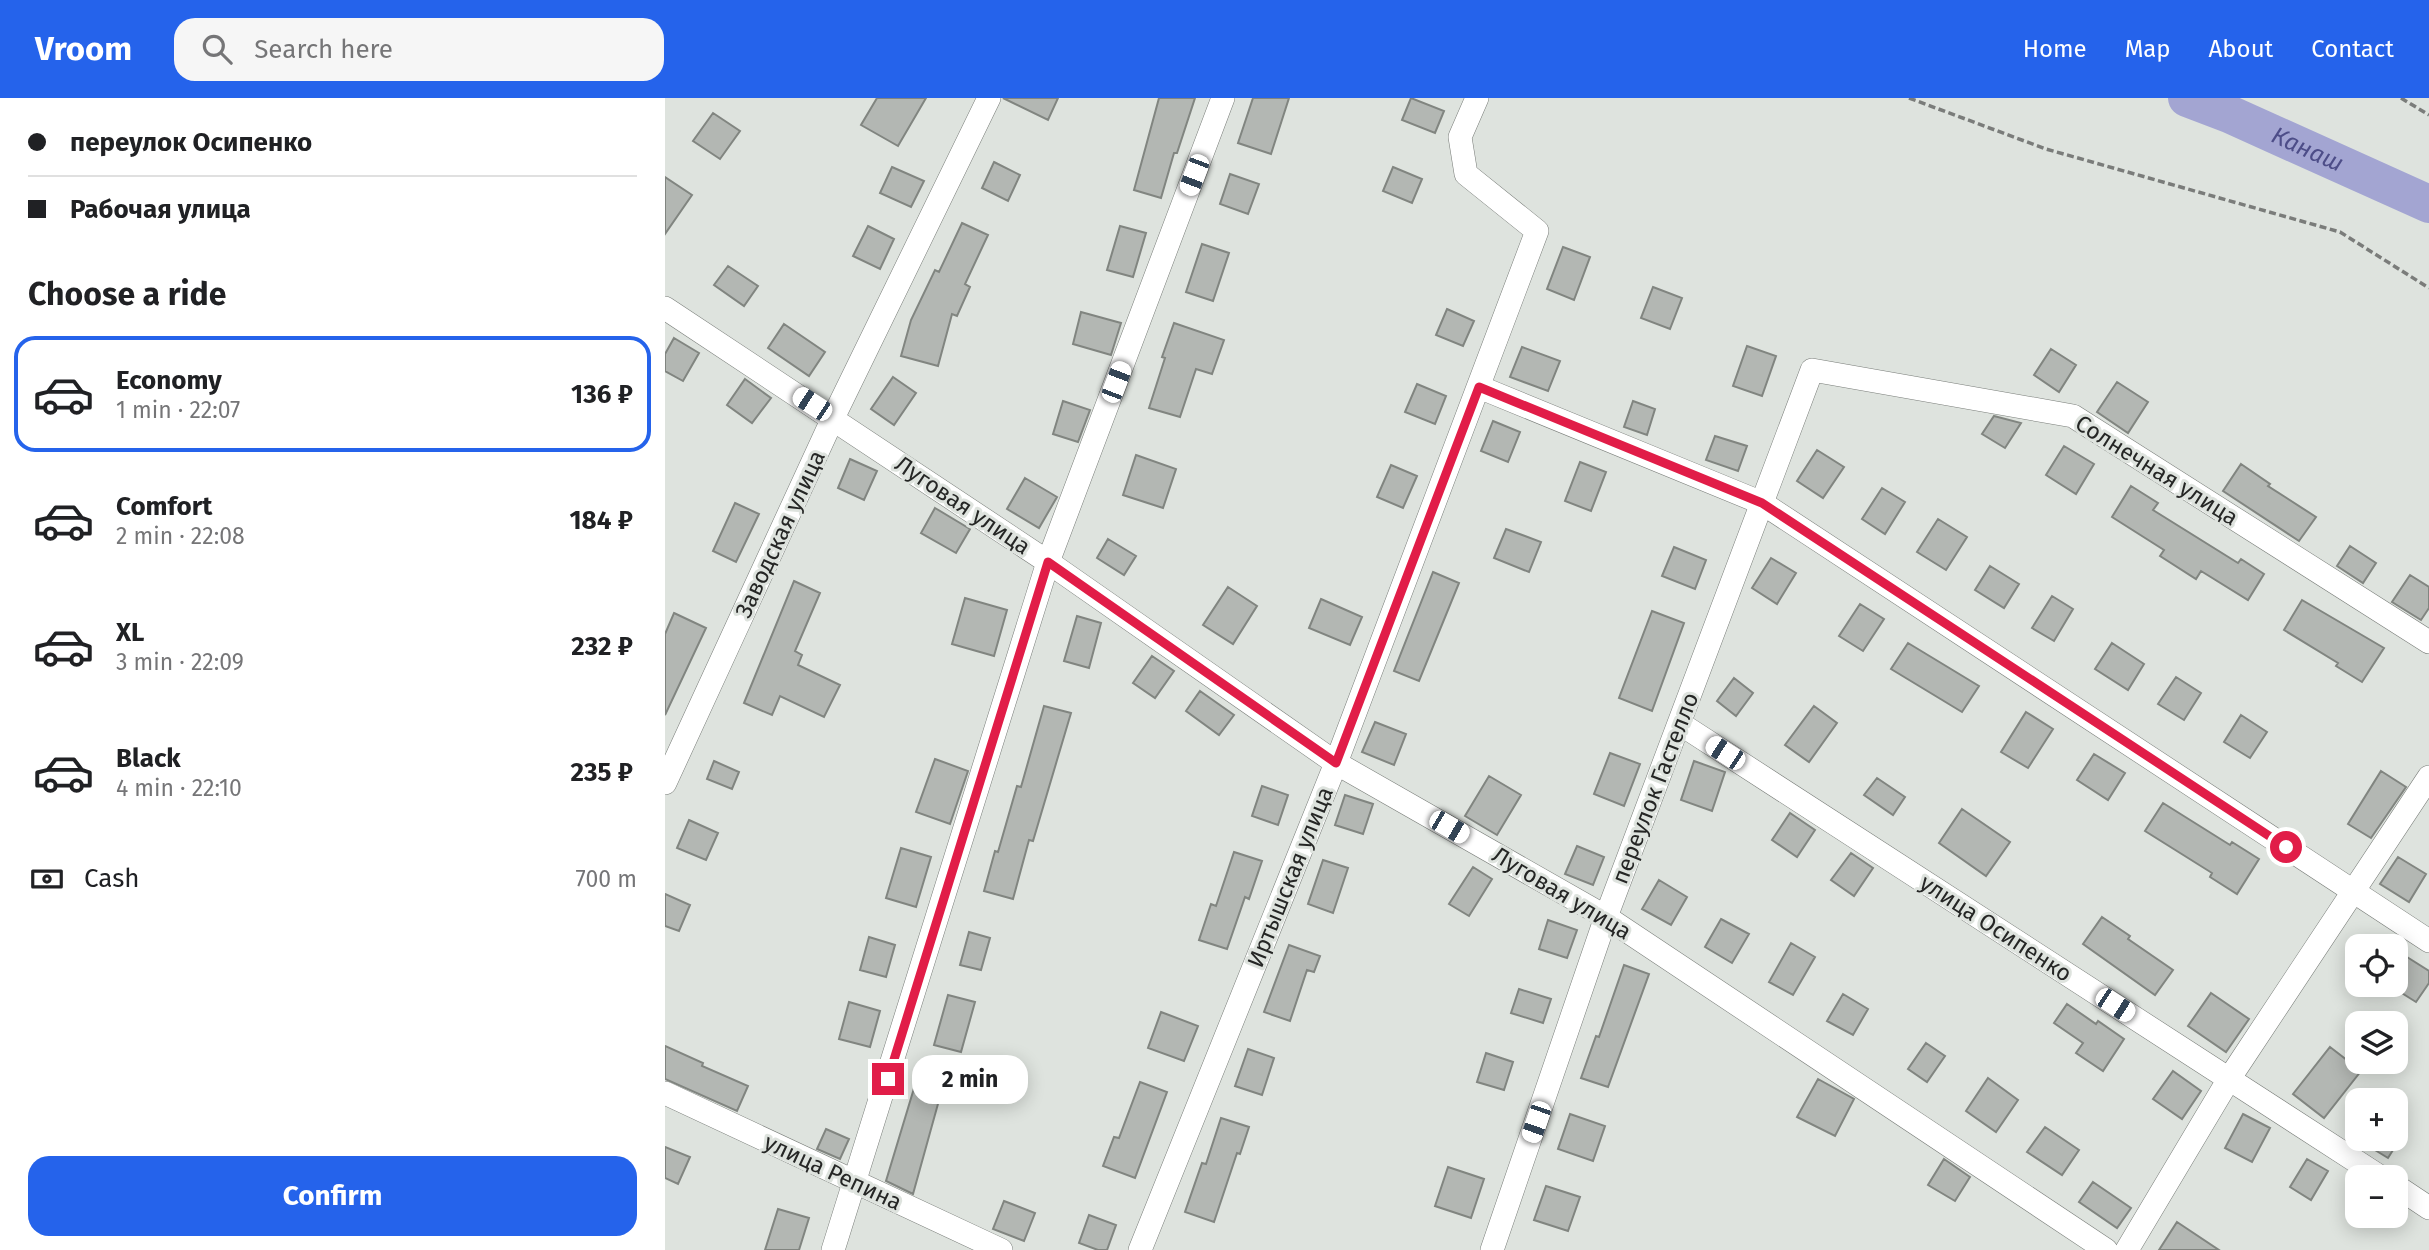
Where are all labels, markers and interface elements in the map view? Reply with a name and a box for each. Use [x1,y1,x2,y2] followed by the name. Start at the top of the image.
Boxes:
[174,18,664,81] search box
[35,29,132,69] text: Vroom
[198,30,236,68] icon: search
[254,34,393,65] text: Search here
[2023,35,2087,63] text: Home
[2125,35,2171,63] text: Map
[2209,35,2273,63] text: About
[2311,35,2394,63] text: Contact
[2267,121,2348,178] water label: Канаш
[70,127,312,158] text: переулок Осипенко
[1177,152,1212,198] car
[70,194,251,225] text: Рабочая улица
[28,275,226,313] text: Choose a ride
[1099,359,1134,405] car
[32,363,95,426] icon: car
[116,365,222,396] text: Economy
[571,379,633,410] text: 136 ₽
[789,384,836,424] car
[116,396,240,424] text: 1 min · 22:07
[2070,409,2244,531] street label: Солнечная улица
[729,446,831,622] street label: Заводская улица
[890,449,1036,561] street label: Луговая улица
[32,489,95,552] icon: car
[116,491,212,522] text: Comfort
[570,505,633,536] text: 184 ₽
[116,522,245,550] text: 2 min · 22:08
[32,615,95,678] icon: car
[116,617,144,648] text: XL
[571,631,633,662] text: 232 ₽
[116,648,244,676] text: 3 min · 22:09
[1606,688,1704,888] street label: переулок Гастелло
[1702,733,1749,773] car
[32,741,95,804] icon: car
[116,743,181,774] text: Black
[571,757,633,788] text: 235 ₽
[116,774,242,802] text: 4 min · 22:10
[1241,783,1339,971] street label: Иртышская улица
[1426,807,1473,847] car
[2270,831,2302,863] route start
[1487,840,1637,946] street label: Луговая улица
[28,860,66,898] icon: cash
[84,863,140,894] text: Cash
[576,865,637,893] text: 700 m
[1915,868,2077,988] street label: улица Осипенко
[2345,934,2408,1228] map controls
[2345,934,2408,997] button: locate
[2092,985,2139,1025] car
[2345,1011,2408,1074] button: layers
[913,1054,1028,1104] callout: 2 min
[872,1063,904,1095] route end
[942,1065,998,1093] text: 2 min
[2345,1088,2408,1151] button: +
[1520,1099,1553,1145] car
[760,1128,906,1216] street label: улица Репина
[28,1156,637,1236] button: Confirm
[2345,1165,2408,1228] button: −

